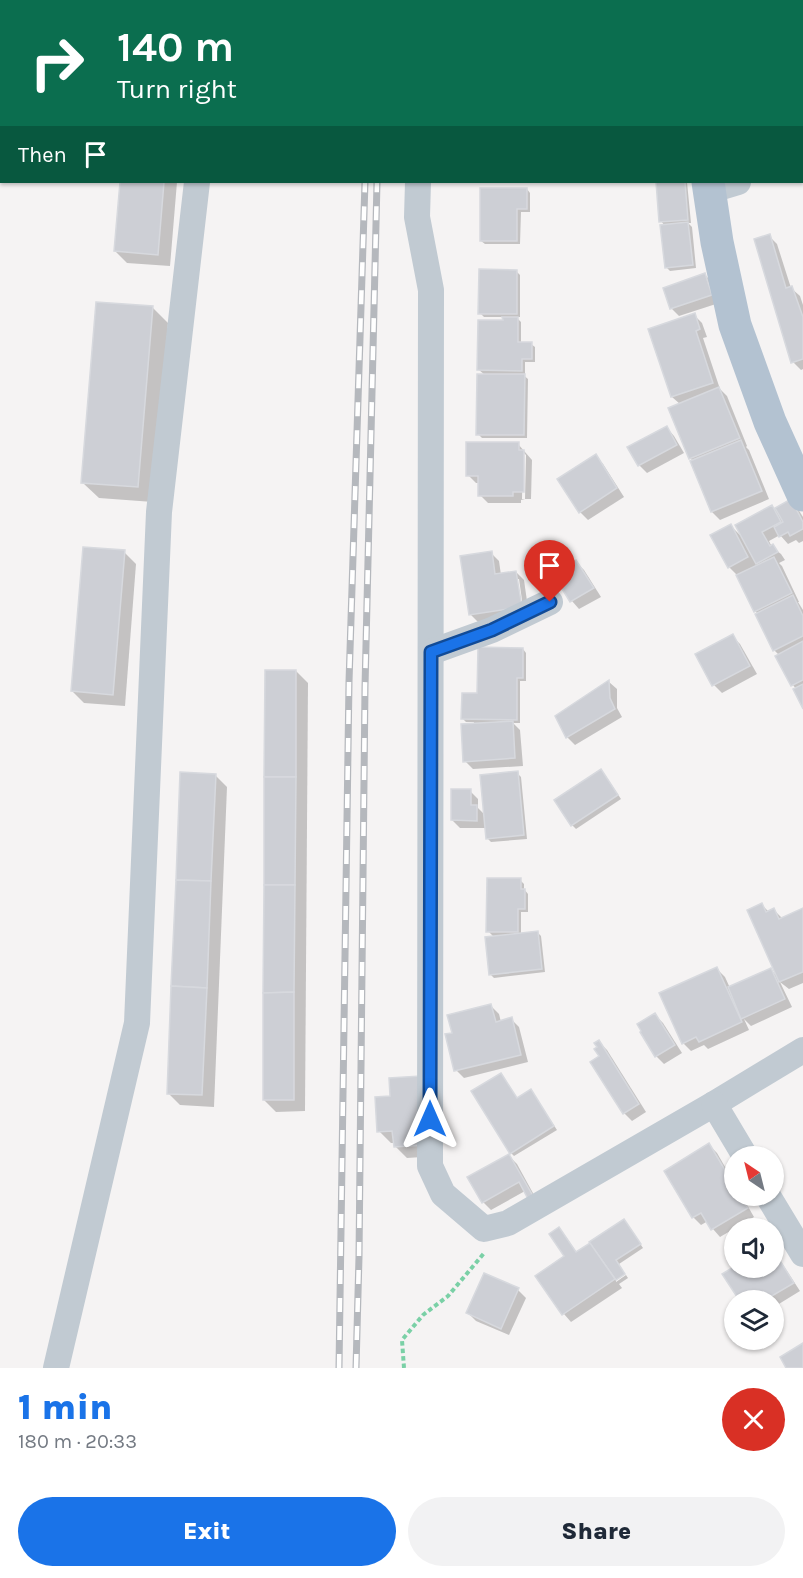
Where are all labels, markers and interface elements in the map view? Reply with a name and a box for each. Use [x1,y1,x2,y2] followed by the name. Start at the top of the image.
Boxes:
[117,22,234,72] text: 140 m
[18,24,96,102] icon: right
[117,73,237,105] text: Turn right
[79,138,112,171] icon: arrive
[18,142,67,168] text: Then
[524,540,575,602] pin
[533,549,566,582] icon: arrive
[398,1087,462,1151] position arrow
[724,1146,784,1206] north arrow
[724,1146,784,1350] map controls
[724,1218,784,1278] button: sound
[724,1290,784,1350] button: layers
[18,1386,112,1428] text: 1 min
[722,1388,785,1451] button: close
[18,1430,137,1453] text: 180 m · 20:33
[18,1497,396,1566] button: Exit
[408,1497,785,1566] button: Share

